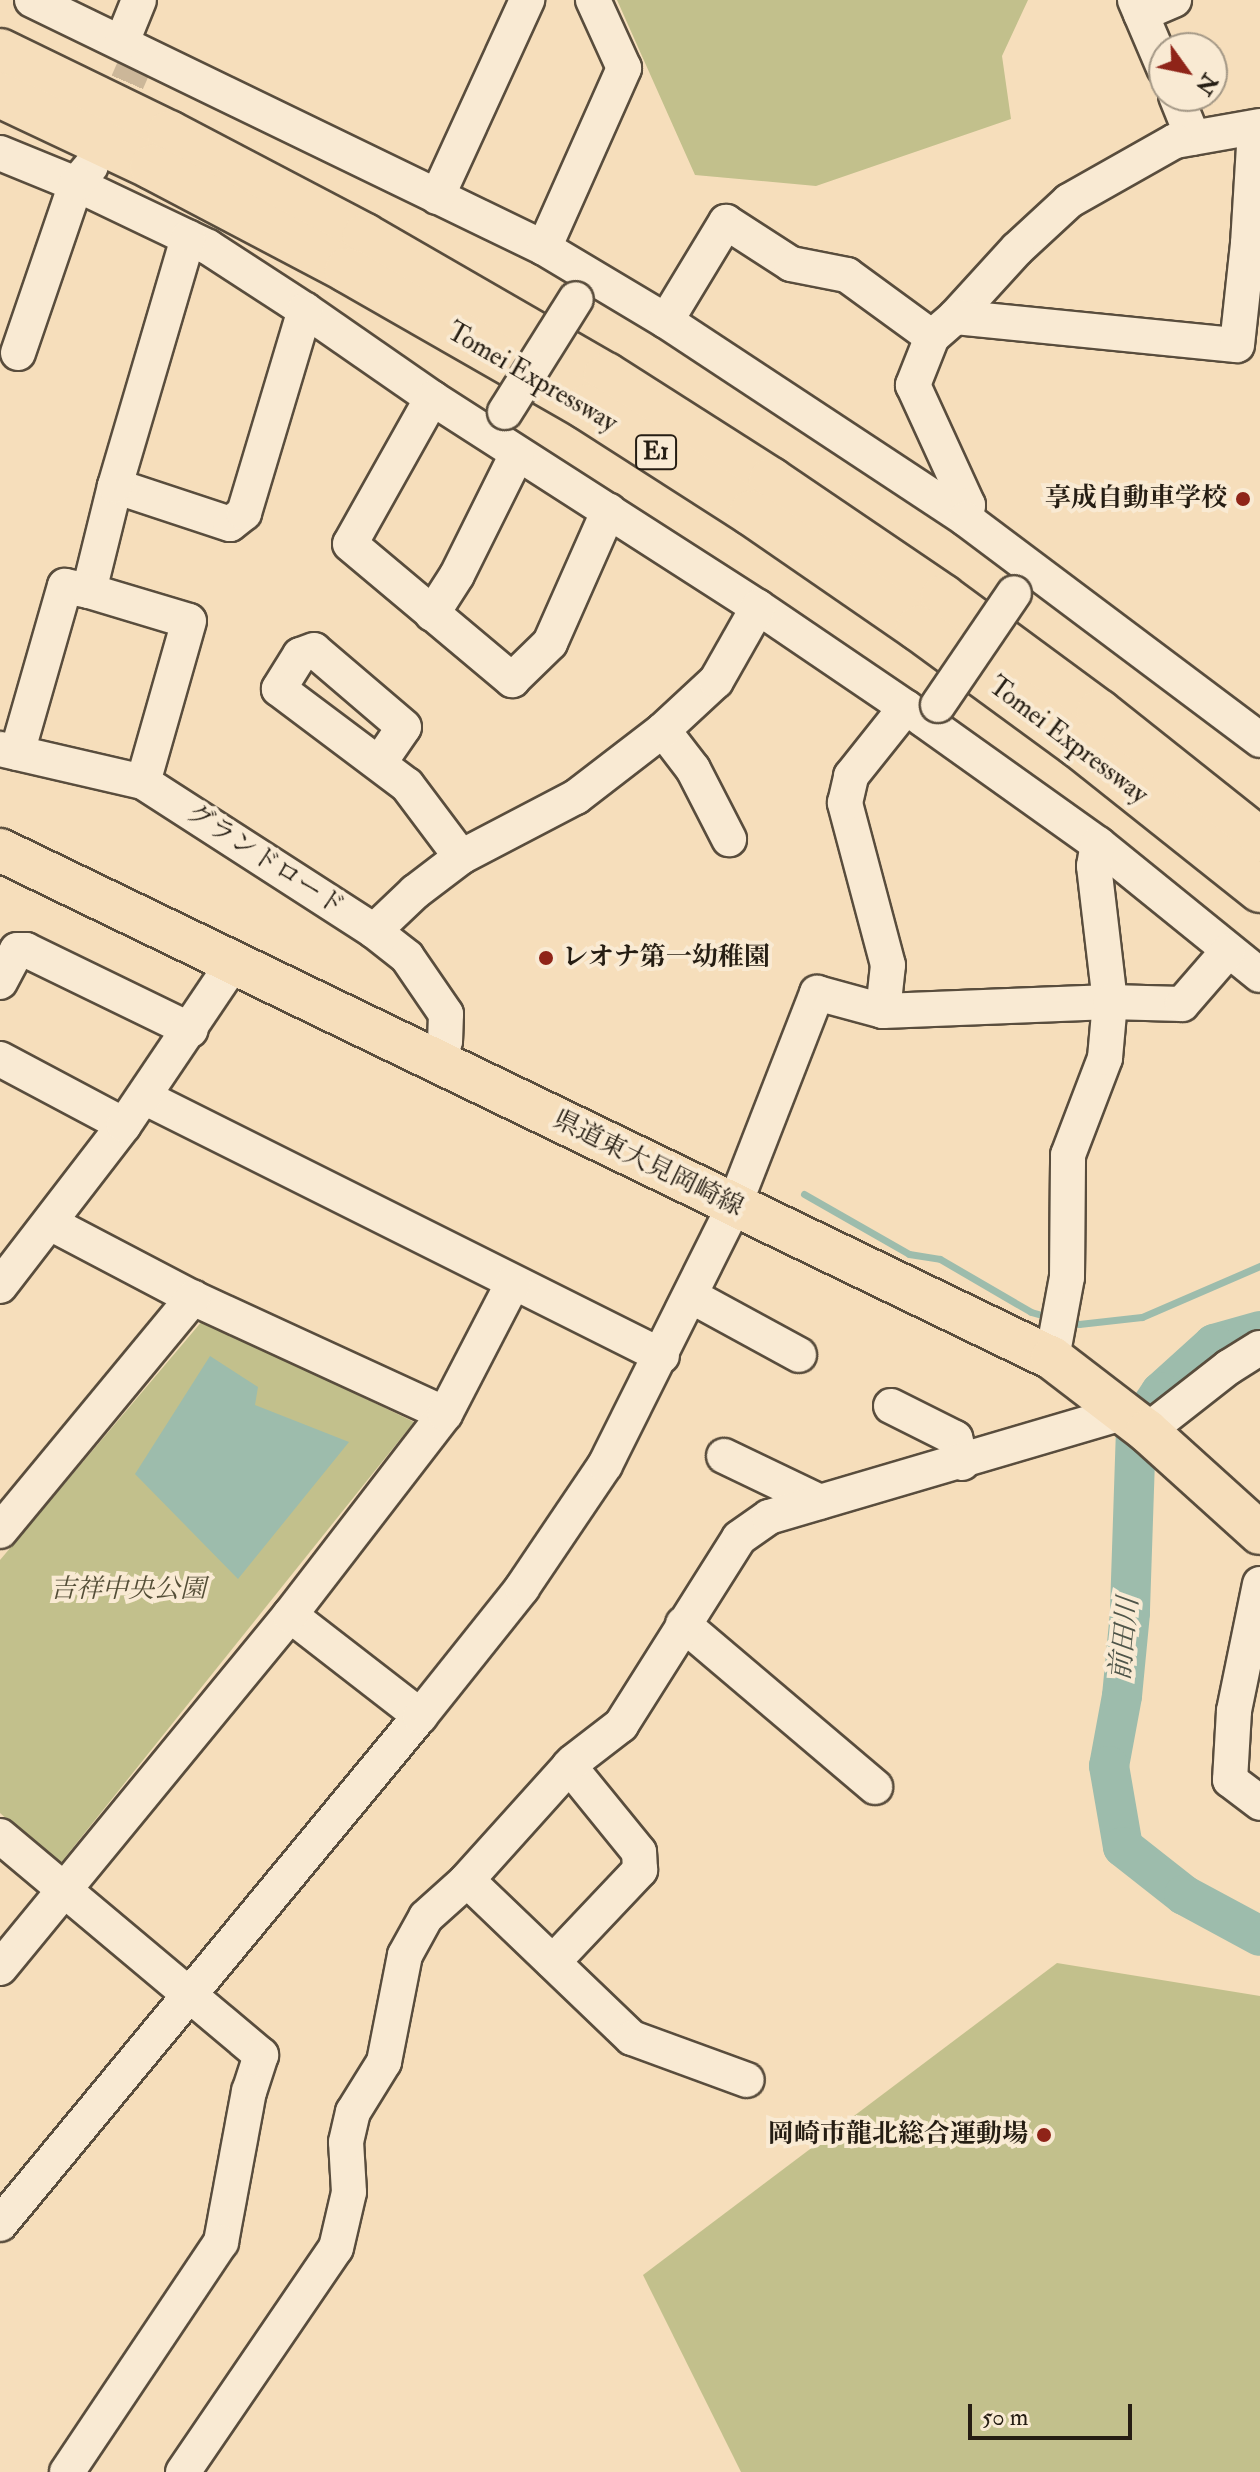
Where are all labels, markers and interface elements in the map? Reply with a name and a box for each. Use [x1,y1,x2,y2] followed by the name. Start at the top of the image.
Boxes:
[1148,32,1228,112] north arrow
[1189,68,1224,100] text: N
[441,317,623,439] street label: Tomei Expressway
[634,432,678,472] road number: E1
[1045,483,1227,515] place label: 享成自動車学校
[1234,490,1252,508] marker: 享成自動車学校
[982,671,1154,811] street label: Tomei Expressway
[180,797,350,923] street label: グランドロード
[562,942,770,974] place label: レオナ第一幼稚園
[537,949,555,967] marker: レオナ第一幼稚園
[548,1104,748,1224] street label: 県道東大見岡崎線
[50,1574,206,1606] park label: 吉祥中央公園
[1104,1595,1146,1683] water label: 前田川
[768,2119,1028,2151] place label: 岡崎市龍北総合運動場
[1035,2126,1053,2144] marker: 岡崎市龍北総合運動場
[972,2388,1136,2438] scale bar
[982,2402,1028,2433] text: 50 m

